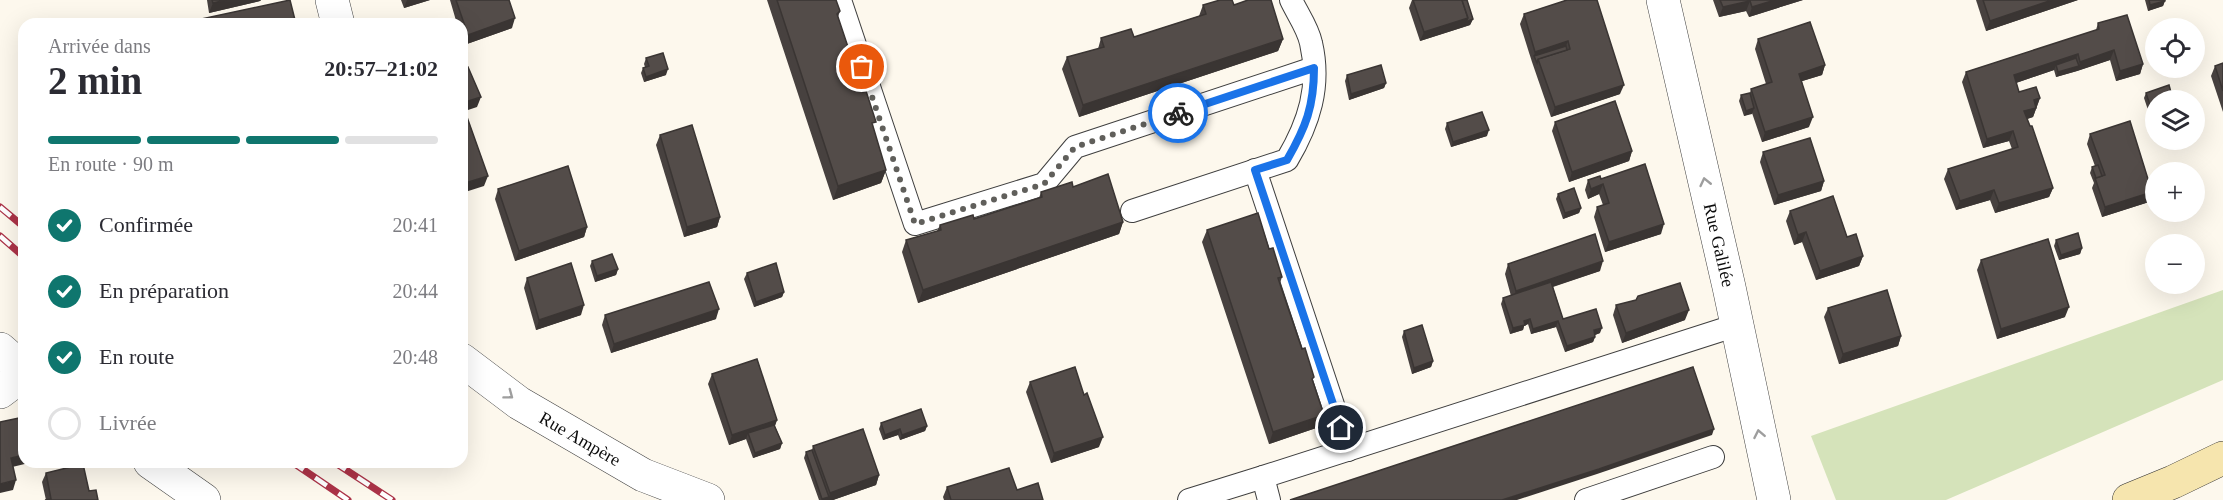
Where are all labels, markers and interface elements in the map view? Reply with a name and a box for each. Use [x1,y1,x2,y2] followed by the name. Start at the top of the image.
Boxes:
[2145,18,2205,294] map controls
[2145,18,2205,78] button: locate
[48,35,151,57] text: Arrivée dans
[836,41,887,92] pin
[845,50,878,83] icon: bag
[324,56,438,81] text: 20:57–21:02
[48,59,142,102] text: 2 min
[1148,83,1208,143] courier
[2145,90,2205,150] button: layers
[1162,97,1195,130] icon: bike
[48,153,174,175] text: En route · 90 m
[2145,162,2205,222] button: +
[1699,177,1712,187] one-way arrow
[1700,201,1738,289] street label: Rue Galilée
[48,209,81,242] icon: check
[99,212,193,237] text: Confirmée
[392,214,438,236] text: 20:41
[2145,234,2205,294] button: −
[48,275,81,308] icon: check
[99,278,229,303] text: En préparation
[392,280,438,302] text: 20:44
[48,341,81,374] icon: check
[99,344,174,369] text: En route
[392,346,438,368] text: 20:48
[502,388,513,399] one-way arrow
[1315,402,1366,453] pin
[536,408,624,470] street label: Rue Ampère
[99,410,156,435] text: Livrée
[1324,411,1357,444] icon: home
[1753,430,1766,440] one-way arrow

